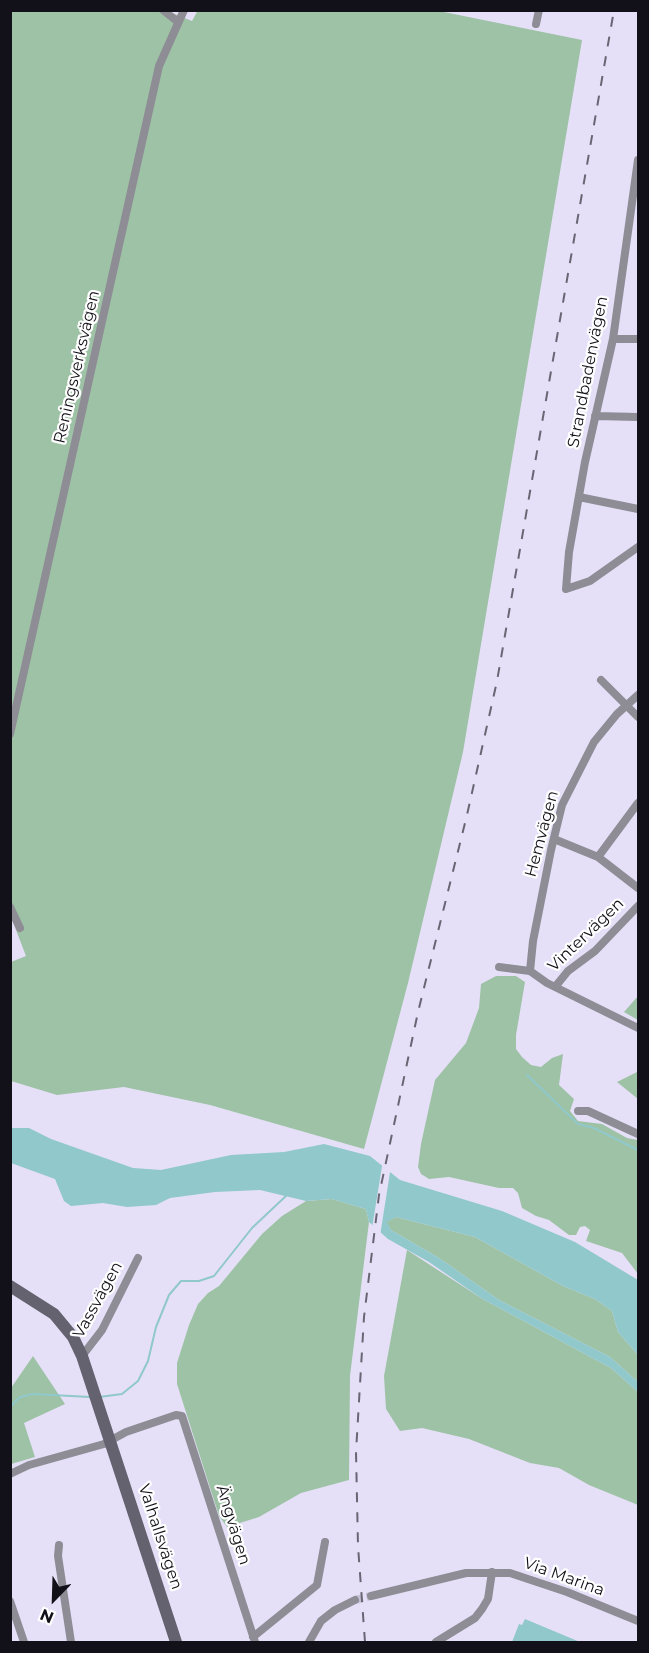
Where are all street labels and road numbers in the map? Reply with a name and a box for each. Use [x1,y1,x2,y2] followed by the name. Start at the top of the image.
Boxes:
[50,289,104,445] street label: Reningsverksvägen
[564,295,612,449] street label: Strandbadenvägen
[521,789,563,879] street label: Hemvägen
[544,894,628,976] street label: Vintervägen
[69,1258,127,1342] street label: Vassvägen
[134,1482,186,1592] street label: Valhallsvägen
[212,1483,254,1567] street label: Ängvägen
[521,1554,607,1600] street label: Via Marina

